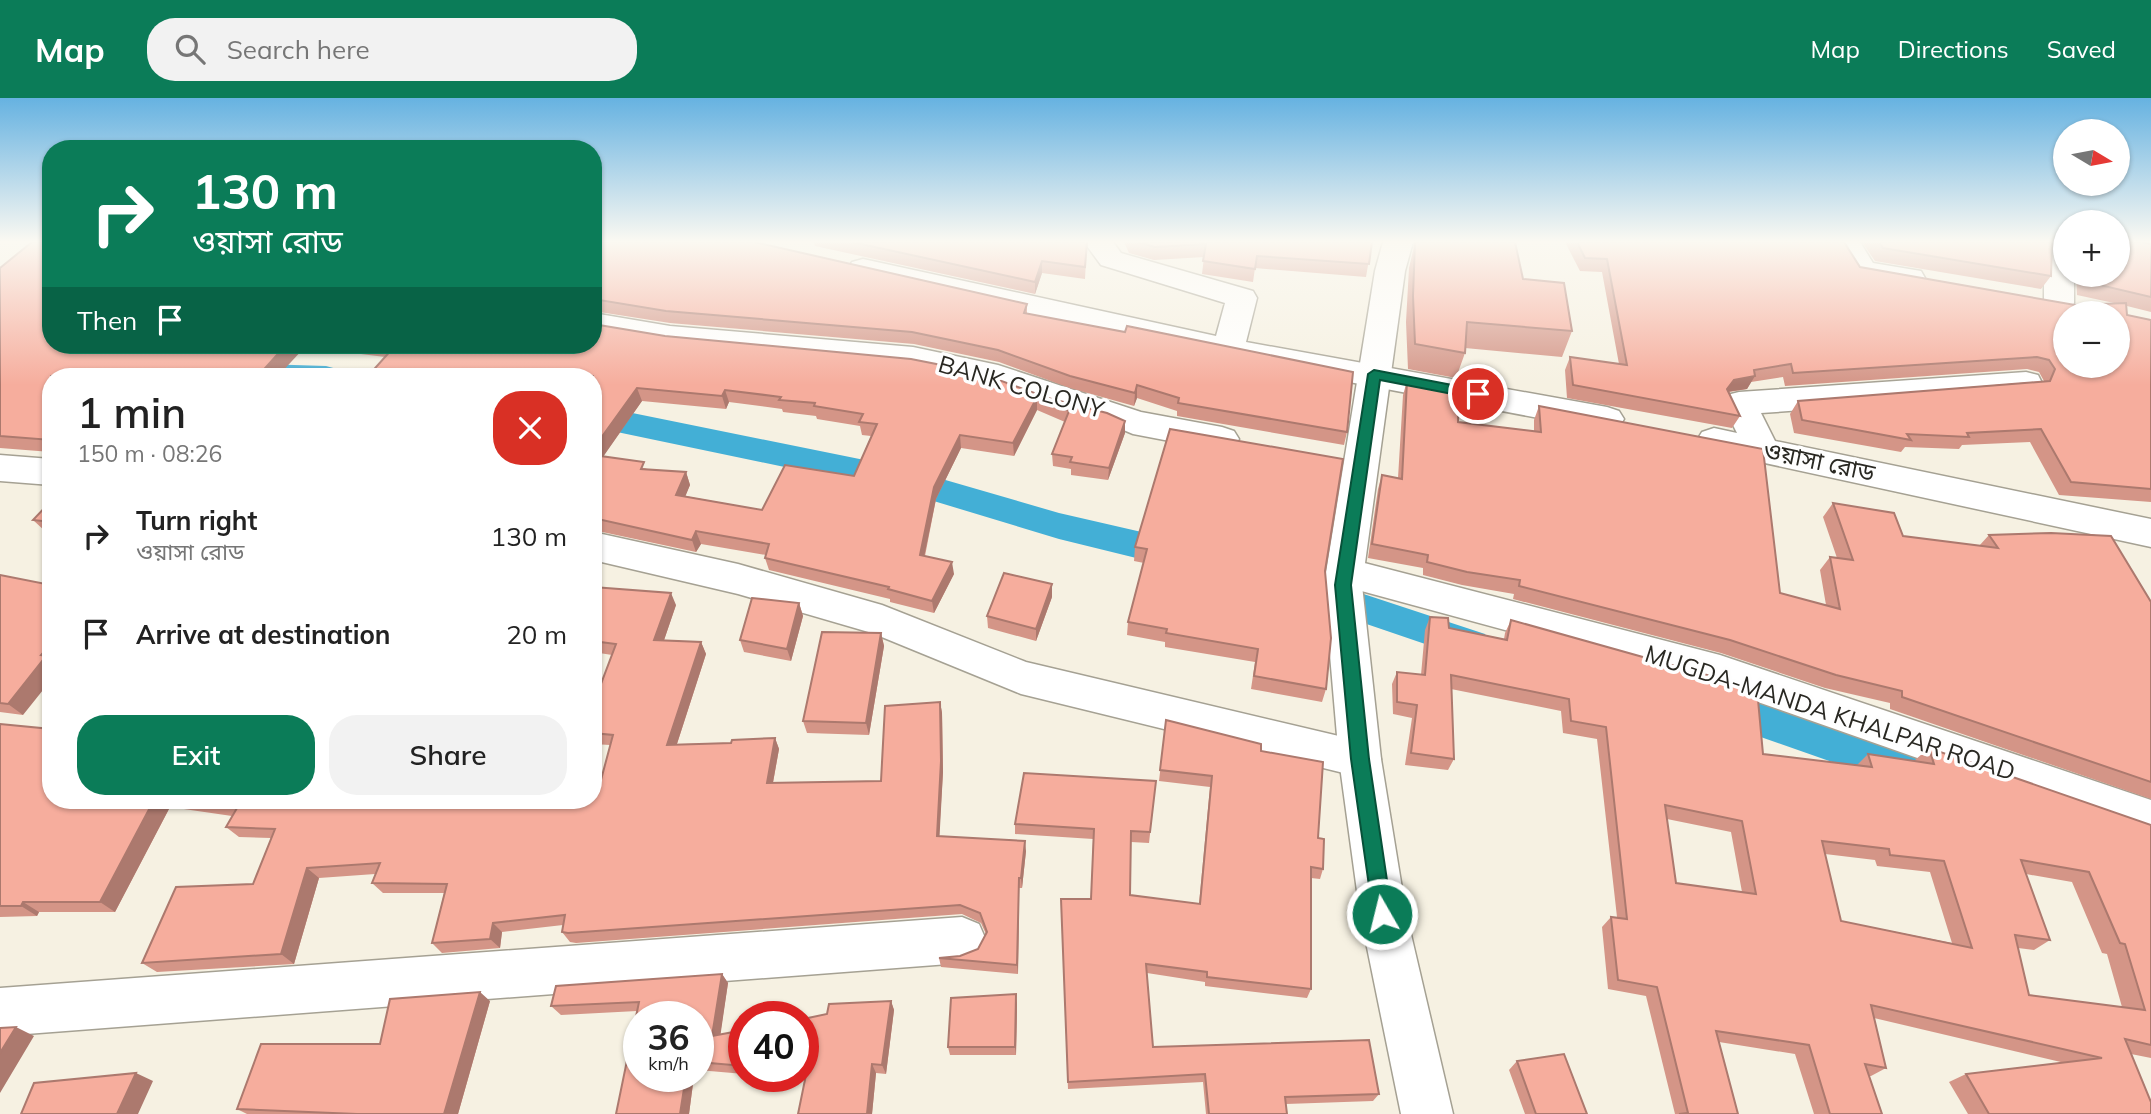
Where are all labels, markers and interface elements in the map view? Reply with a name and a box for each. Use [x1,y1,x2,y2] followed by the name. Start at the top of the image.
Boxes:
[147,18,637,81] search box
[35,29,105,70] text: Map
[171,30,209,68] icon: search
[227,33,370,66] text: Search here
[1810,34,1860,64] text: Map
[1898,34,2009,64] text: Directions
[2047,34,2116,64] text: Saved
[2053,119,2130,196] north arrow
[2053,119,2130,378] map controls
[192,160,338,221] text: 130 m
[77,168,168,259] icon: right
[2053,210,2130,287] button: +
[192,221,343,261] text: ওয়াসা রোড
[151,301,189,339] icon: arrive
[2053,301,2130,378] button: −
[77,304,137,337] text: Then
[935,348,1108,424] street label: BANK COLONY
[1448,364,1508,424] pin
[1459,375,1497,413] icon: arrive
[77,386,186,439] text: 1 min
[493,391,567,465] button: close
[1761,435,1879,488] street label: ওয়াসা রোড
[77,439,222,468] text: 150 m · 08:26
[136,504,257,537] text: Turn right
[77,517,115,555] icon: right
[491,520,567,553] text: 130 m
[136,537,244,566] text: ওয়াসা রোড
[77,615,115,653] icon: arrive
[136,618,391,651] text: Arrive at destination
[506,618,567,651] text: 20 m
[1641,638,2019,786] street label: MUGDA-MANDA KHALPAR ROAD
[77,715,315,795] button: Exit
[329,715,567,795] button: Share
[1345,877,1419,951] position arrow
[728,1001,819,1092] speed limit sign: 40
[647,1015,690,1059] text: 36
[648,1052,689,1075] text: km/h

